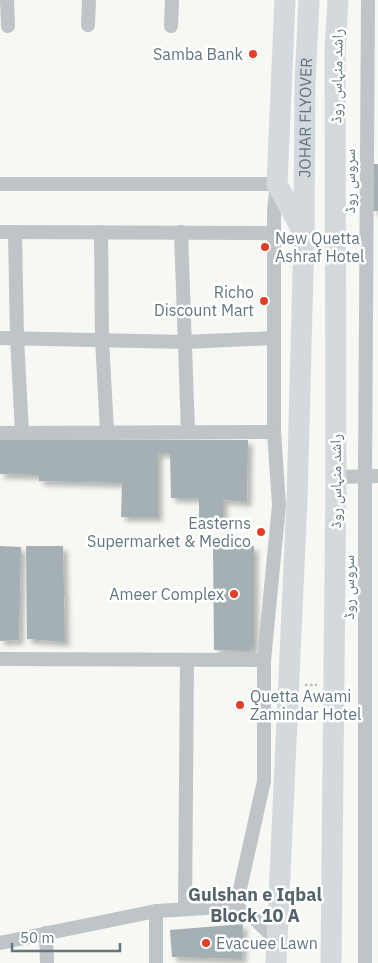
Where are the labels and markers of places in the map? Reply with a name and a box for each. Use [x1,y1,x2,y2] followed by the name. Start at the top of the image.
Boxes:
[153,44,244,64] place label: Samba Bank
[247,48,259,60] marker: Samba Bank
[275,228,364,266] place label: New Quetta Ashraf Hotel
[259,241,271,253] marker: New Quetta Ashraf Hotel
[154,282,254,320] place label: Richo Discount Mart
[258,295,270,307] marker: Richo Discount Mart
[87,513,251,551] place label: Easterns Supermarket & Medico
[255,526,267,538] marker: Easterns Supermarket & Medico
[109,584,224,604] place label: Ameer Complex
[228,588,240,600] marker: Ameer Complex
[250,686,361,724] place label: Quetta Awami Zamindar Hotel
[234,699,246,711] marker: Quetta Awami Zamindar Hotel
[216,933,318,953] place label: Evacuee Lawn
[200,937,212,949] marker: Evacuee Lawn

